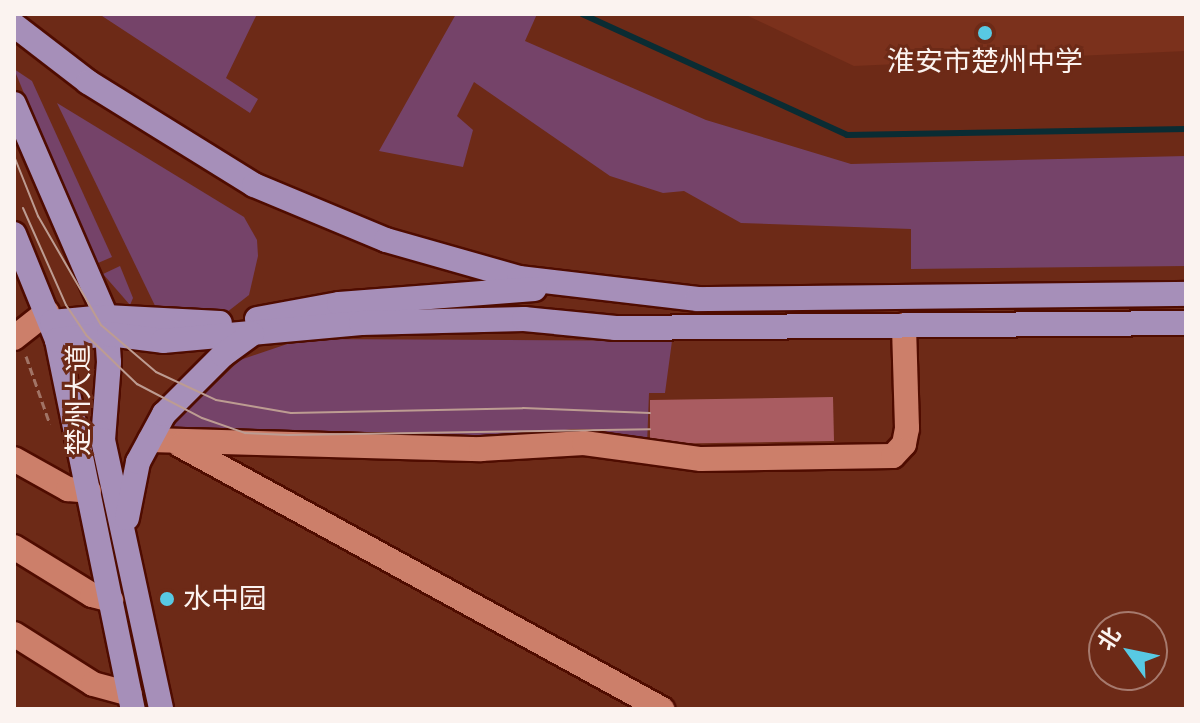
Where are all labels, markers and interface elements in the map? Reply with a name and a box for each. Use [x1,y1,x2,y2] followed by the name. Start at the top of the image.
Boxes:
[976,24,994,42] marker: 淮安市楚州中学
[887,45,1083,79] place label: 淮安市楚州中学
[62,344,96,456] street label: 楚州大道
[183,582,267,616] place label: 水中园
[158,590,176,608] marker: 水中园
[1088,611,1168,691] north arrow
[1091,622,1128,656] text: 北

